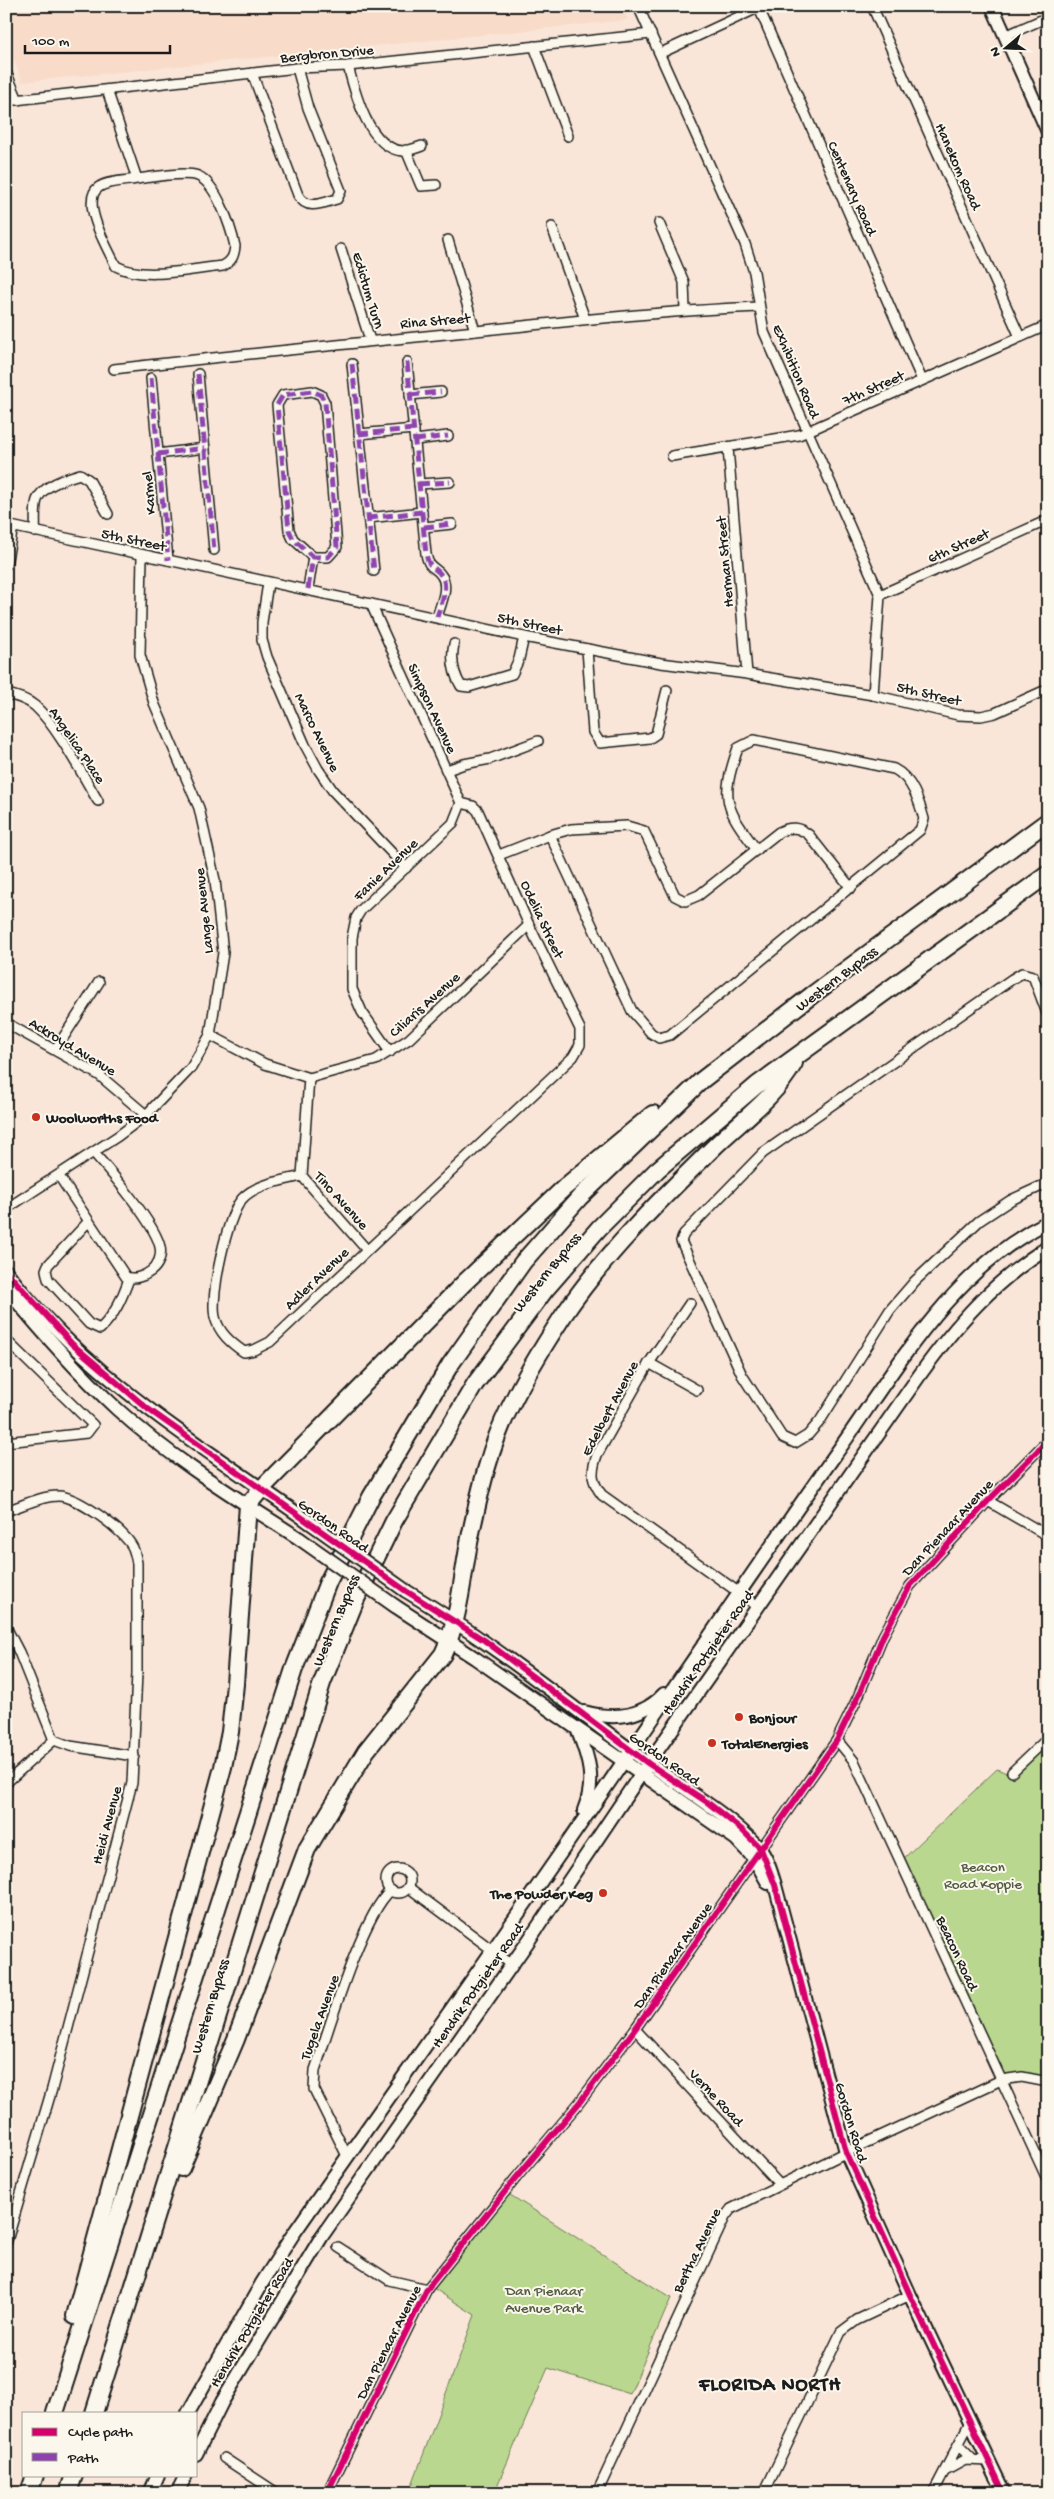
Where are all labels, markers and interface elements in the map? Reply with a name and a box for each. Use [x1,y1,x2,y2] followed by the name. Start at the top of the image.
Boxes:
[25,22,170,54] scale bar
[982,22,1032,72] north arrow
[31,33,70,51] text: 100 m
[279,42,375,68] street label: Bergbron Drive
[987,44,1006,59] text: N
[930,121,985,214] street label: Hanekom Road
[822,139,880,240] street label: Centenary Road
[347,250,387,331] street label: Edictum Turn
[399,310,473,334] street label: Rina Street
[767,322,824,423] street label: Exhibition Road
[839,367,909,411] street label: 7th Street
[139,470,161,515] street label: Karmel
[713,514,739,608] street label: Herman Street
[100,525,169,557] street label: 5th Street
[925,525,994,568] street label: 6th Street
[496,609,565,641] street label: 5th Street
[402,661,460,757] street label: Simpson Avenue
[895,679,964,712] street label: 5th Street
[289,690,343,776] street label: Marco Avenue
[44,704,109,788] street label: Angelica Place
[350,835,423,906] street label: Fanie Avenue
[192,867,218,954] street label: Lange Avenue
[515,878,568,963] street label: Odelia Street
[793,943,882,1016] street label: Western Bypass
[386,969,465,1042] street label: Ciliaris Avenue
[25,1015,119,1081] street label: Ackroyd Avenue
[45,1110,160,1128] place label: Woolworths Food
[30,1111,42,1123] marker: Woolworths Food
[309,1168,372,1235] street label: Tino Avenue
[510,1229,586,1317] street label: Western Bypass
[281,1244,354,1315] street label: Adler Avenue
[578,1358,643,1459] street label: Edelbert Avenue
[898,1476,998,1581] street label: Dan Pienaar Avenue
[294,1496,373,1558] street label: Gordon Road
[309,1572,364,1669] street label: Western Bypass
[659,1586,759,1719] street label: Hendrik Potgieter Road
[748,1710,798,1728] place label: Bonjour
[733,1711,745,1723] marker: Bonjour
[625,1729,704,1791] street label: Gordon Road
[721,1736,809,1754] place label: TotalEnergies
[706,1737,718,1749] marker: TotalEnergies
[89,1784,127,1867] street label: Heidi Avenue
[944,1859,1022,1894] park label: Beacon Road Koppie
[489,1886,593,1904] place label: The Powder Keg
[597,1887,609,1899] marker: The Powder Keg
[630,1899,717,2014] street label: Dan Pienaar Avenue
[931,1913,982,1995] street label: Beacon Road
[429,1919,529,2052] street label: Hendrik Potgieter Road
[188,1957,234,2056] street label: Western Bypass
[297,1972,345,2064] street label: Tugela Avenue
[684,2065,748,2132] street label: Verne Road
[829,2080,871,2166] street label: Gordon Road
[669,2205,726,2297] street label: Bertha Avenue
[207,2254,299,2391] street label: Hendrik Potgieter Road
[353,2283,426,2404] street label: Dan Pienaar Avenue
[504,2283,584,2318] park label: Dan Pienaar Avenue Park
[698,2375,841,2398] district label: FLORIDA NORTH
[22,2412,198,2476] legend
[68,2424,133,2442] text: Cycle path
[67,2450,99,2468] text: Path

